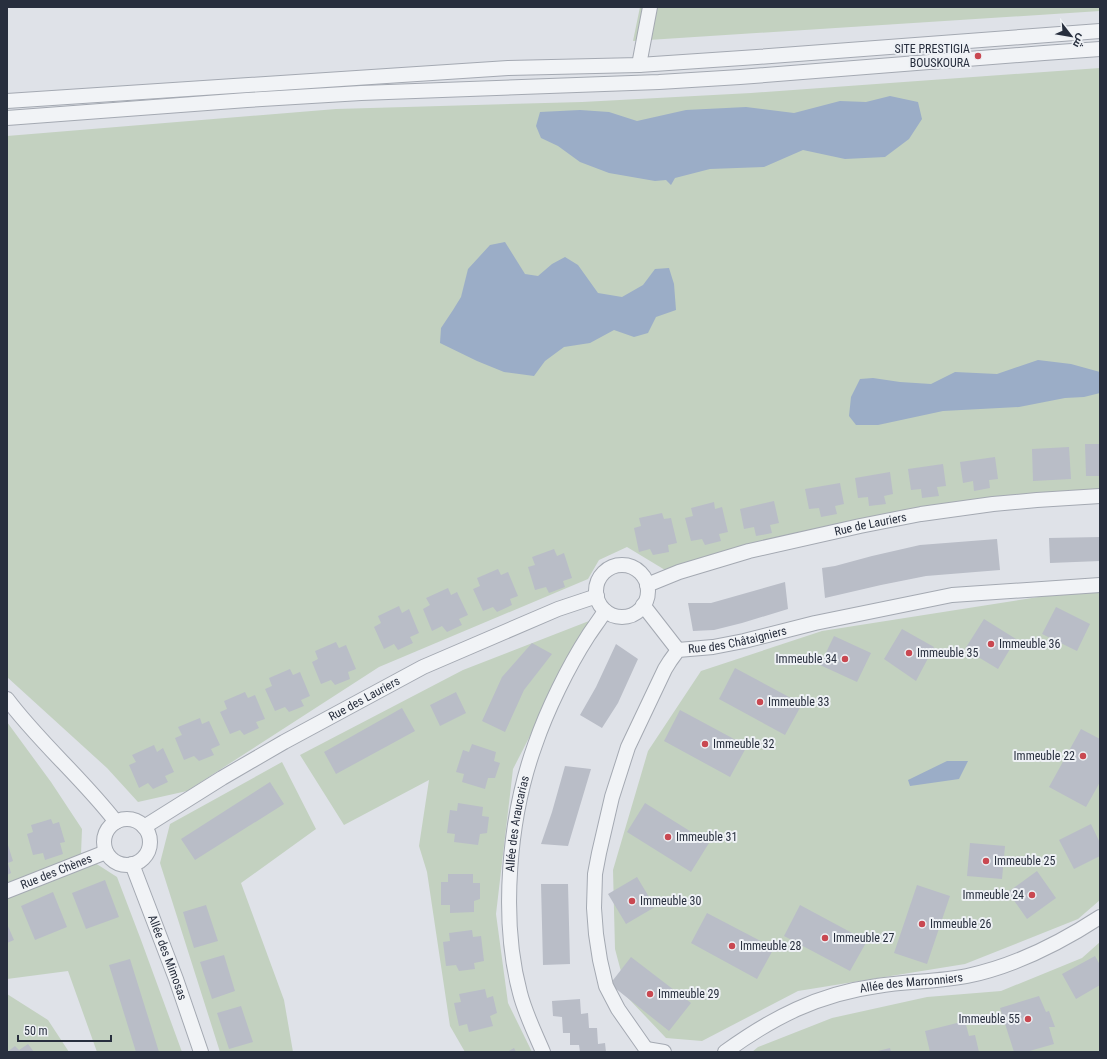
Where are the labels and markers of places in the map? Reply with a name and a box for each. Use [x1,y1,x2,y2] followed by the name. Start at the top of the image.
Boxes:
[894,42,970,70] place label: SITE PRESTIGIA BOUSKOURA
[973,51,983,61] marker: SITE PRESTIGIA BOUSKOURA
[999,637,1060,651] place label: Immeuble 36
[986,639,996,649] marker: Immeuble 36
[917,646,978,660] place label: Immeuble 35
[904,648,914,658] marker: Immeuble 35
[776,652,837,666] place label: Immeuble 34
[840,654,850,664] marker: Immeuble 34
[768,695,829,709] place label: Immeuble 33
[755,697,765,707] marker: Immeuble 33
[713,737,774,751] place label: Immeuble 32
[700,739,710,749] marker: Immeuble 32
[1014,749,1075,763] place label: Immeuble 22
[1078,751,1088,761] marker: Immeuble 22
[676,830,737,844] place label: Immeuble 31
[663,832,673,842] marker: Immeuble 31
[994,854,1055,868] place label: Immeuble 25
[981,856,991,866] marker: Immeuble 25
[963,888,1024,902] place label: Immeuble 24
[1027,890,1037,900] marker: Immeuble 24
[640,894,701,908] place label: Immeuble 30
[627,896,637,906] marker: Immeuble 30
[930,917,991,931] place label: Immeuble 26
[917,919,927,929] marker: Immeuble 26
[833,931,894,945] place label: Immeuble 27
[820,933,830,943] marker: Immeuble 27
[740,939,801,953] place label: Immeuble 28
[727,941,737,951] marker: Immeuble 28
[658,987,719,1001] place label: Immeuble 29
[645,989,655,999] marker: Immeuble 29
[959,1012,1020,1026] place label: Immeuble 55
[1023,1014,1033,1024] marker: Immeuble 55

